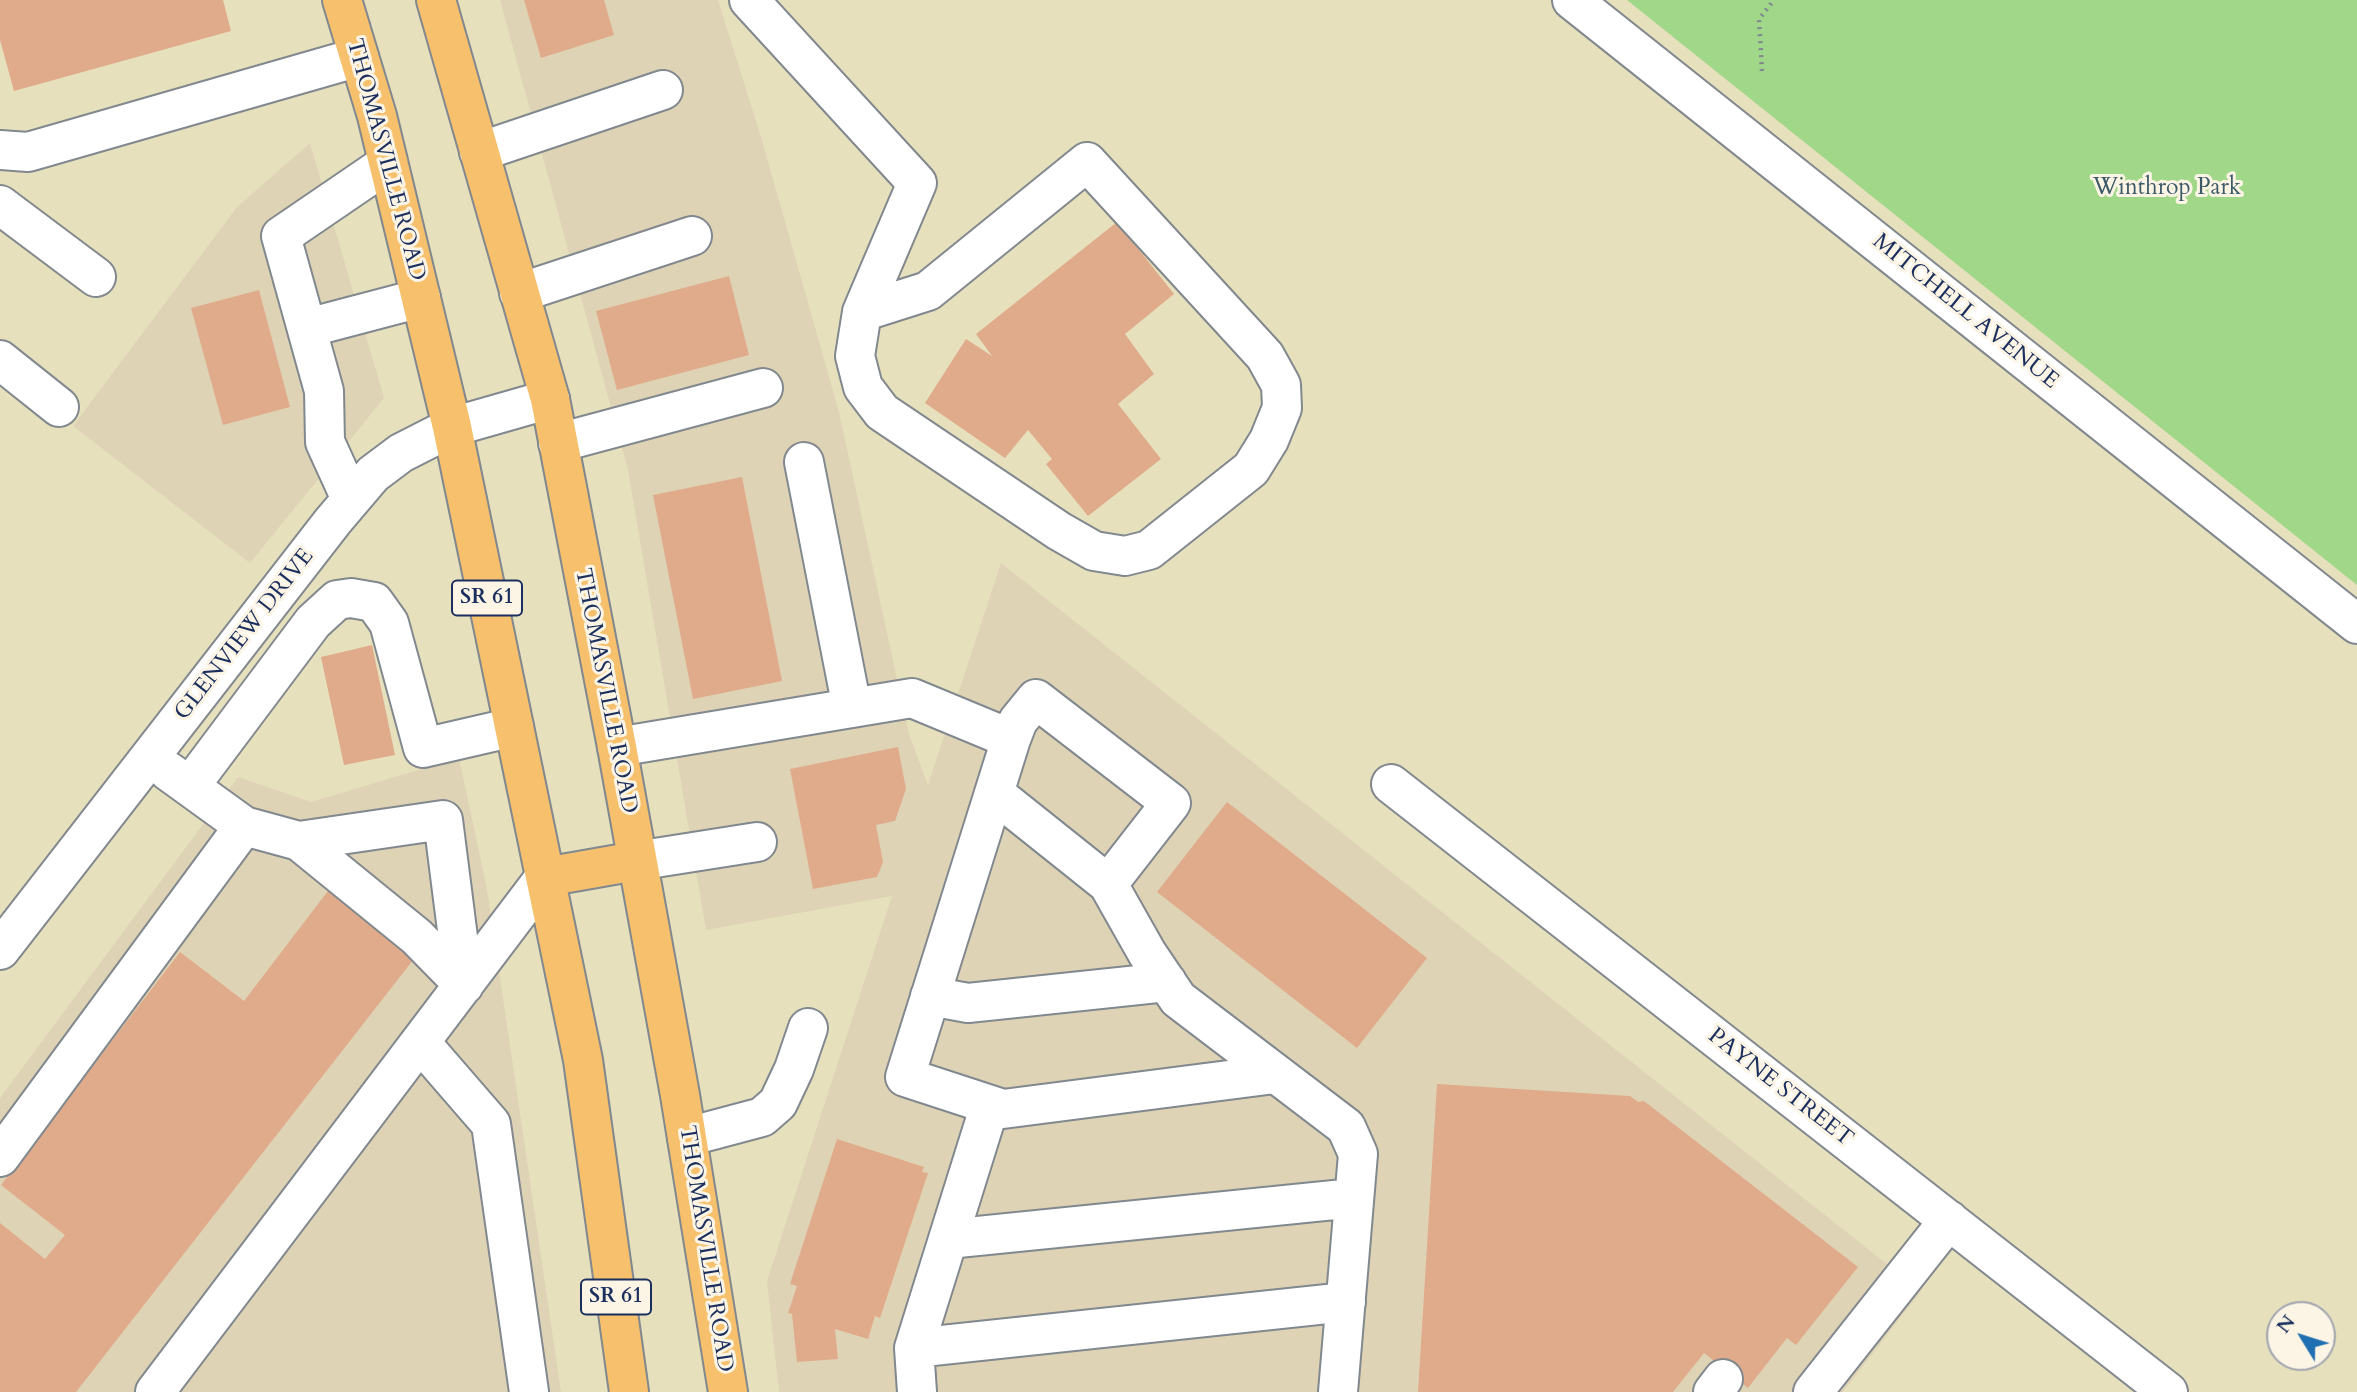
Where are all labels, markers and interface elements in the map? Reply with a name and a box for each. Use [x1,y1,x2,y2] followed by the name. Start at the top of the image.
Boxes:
[339,36,431,284] street label: THOMASVILLE ROAD
[2093,175,2241,203] park label: Winthrop Park
[1866,228,2064,396] street label: MITCHELL AVENUE
[169,544,321,726] street label: GLENVIEW DRIVE
[568,566,642,816] street label: THOMASVILLE ROAD
[452,580,522,616] road number: SR 61
[1702,1023,1858,1153] street label: PAYNE STREET
[672,1124,738,1374] street label: THOMASVILLE ROAD
[581,1280,651,1314] road number: SR 61
[2266,1301,2336,1371] north arrow
[2271,1310,2301,1339] text: N

